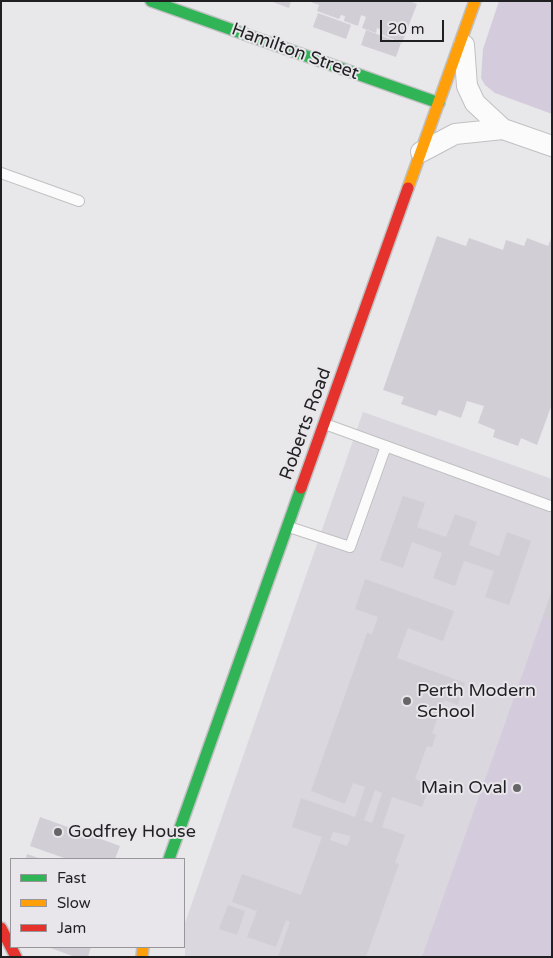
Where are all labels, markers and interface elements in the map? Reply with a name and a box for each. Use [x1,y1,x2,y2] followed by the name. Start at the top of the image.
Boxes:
[383,10,447,42] scale bar
[228,19,362,85] street label: Hamilton Street
[388,20,425,38] text: 20 m
[276,365,336,483] street label: Roberts Road
[417,680,536,722] place label: Perth Modern School
[401,695,413,707] marker: Perth Modern School
[421,777,507,799] place label: Main Oval
[511,782,523,794] marker: Main Oval
[68,821,196,843] place label: Godfrey House
[52,826,64,838] marker: Godfrey House
[10,858,185,948] legend
[57,869,86,887] text: Fast
[57,894,91,912] text: Slow
[57,919,86,937] text: Jam

